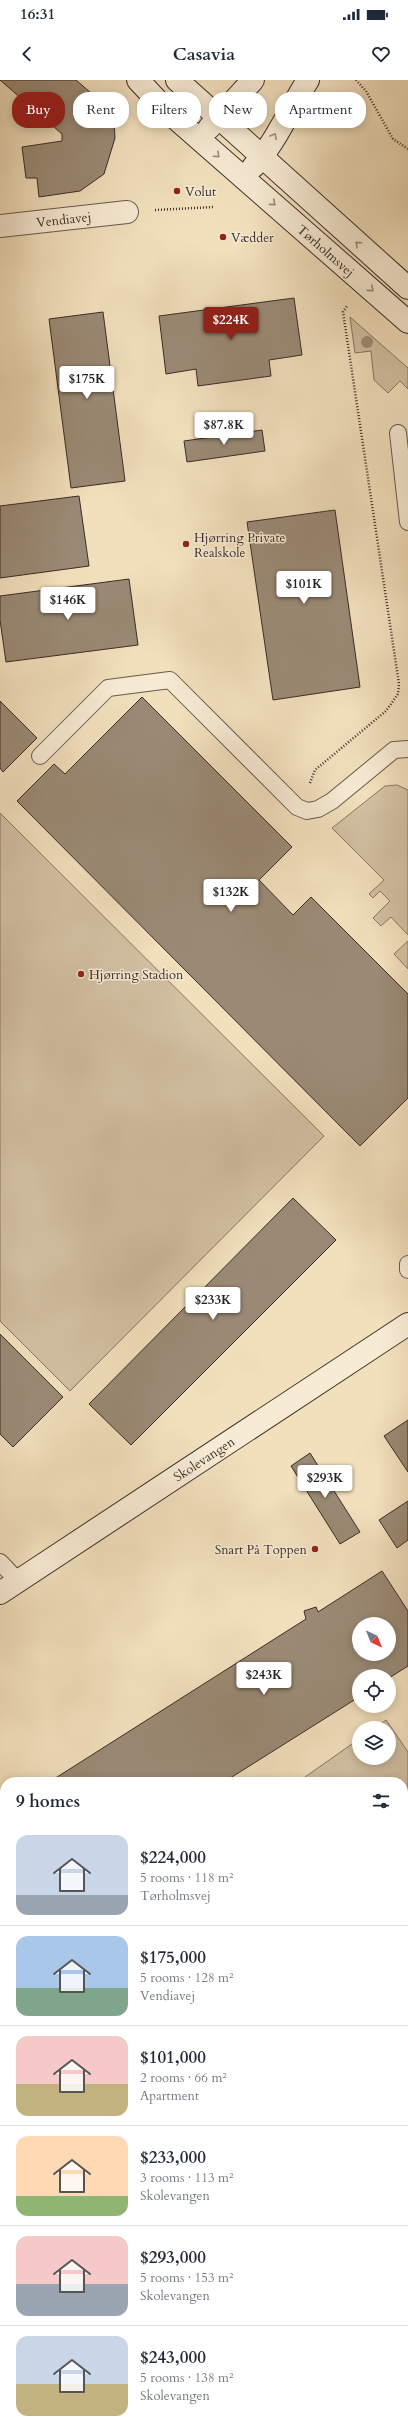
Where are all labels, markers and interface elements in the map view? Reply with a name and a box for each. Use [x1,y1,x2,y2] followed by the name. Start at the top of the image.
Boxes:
[20,4,55,24] text: 16:31
[173,42,235,67] text: Casavia
[16,43,38,65] icon: back
[370,43,392,65] icon: heart
[12,92,65,128] chip: Buy
[73,92,129,128] chip: Rent
[137,92,201,128] chip: Filters
[209,92,267,128] chip: New
[275,92,366,128] chip: Apartment
[270,133,277,140] one-way arrow
[212,150,220,157] one-way arrow
[185,183,216,201] place label: Volut
[172,186,182,196] marker: Volut
[268,199,276,206] one-way arrow
[35,208,92,232] street label: Vendiavej
[293,221,358,281] street label: Tørholmsvej
[231,229,274,247] place label: Vædder
[218,232,228,242] marker: Vædder
[355,241,363,248] one-way arrow
[366,285,373,292] one-way arrow
[203,307,259,341] pin: $224K
[212,311,250,329] text: $224K
[59,366,115,400] pin: $175K
[68,370,106,388] text: $175K
[191,412,257,446] pin: $87.8K
[204,416,244,434] text: $87.8K
[194,529,286,562] place label: Hjørring Private Realskole
[181,539,191,549] marker: Hjørring Private Realskole
[276,571,332,605] pin: $101K
[285,575,323,593] text: $101K
[40,587,96,621] pin: $146K
[49,591,87,609] text: $146K
[203,879,259,913] pin: $132K
[212,883,250,901] text: $132K
[89,966,184,984] place label: Hjørring Stadion
[76,969,86,979] marker: Hjørring Stadion
[185,1287,241,1321] pin: $233K
[194,1291,232,1309] text: $233K
[170,1432,239,1486] street label: Skolevangen
[297,1465,353,1499] pin: $293K
[306,1469,344,1487] text: $293K
[215,1541,308,1559] place label: Snart På Toppen
[310,1544,320,1554] marker: Snart På Toppen
[352,1617,396,1661] north arrow
[352,1617,396,1765] map controls
[236,1662,292,1696] pin: $243K
[245,1666,283,1684] text: $243K
[352,1669,396,1713] button: locate
[352,1721,396,1765] button: layers
[16,1790,80,1813] text: 9 homes
[370,1790,392,1812] icon: filters
[140,1846,206,1869] text: $224,000
[48,1851,96,1899] icon: home
[140,1869,233,1887] text: 5 rooms · 118 m²
[140,1887,211,1905] text: Tørholmsvej
[140,1946,206,1969] text: $175,000
[48,1952,96,2000] icon: home
[140,1969,233,1987] text: 5 rooms · 128 m²
[140,1987,195,2005] text: Vendiavej
[140,2046,206,2069] text: $101,000
[48,2052,96,2100] icon: home
[140,2069,227,2087] text: 2 rooms · 66 m²
[140,2087,199,2105] text: Apartment
[140,2146,206,2169] text: $233,000
[48,2152,96,2200] icon: home
[140,2169,233,2187] text: 3 rooms · 113 m²
[140,2187,210,2205] text: Skolevangen
[140,2246,206,2269] text: $293,000
[48,2252,96,2300] icon: home
[140,2269,233,2287] text: 5 rooms · 153 m²
[140,2287,210,2305] text: Skolevangen
[140,2346,206,2369] text: $243,000
[48,2352,96,2400] icon: home
[140,2369,233,2387] text: 5 rooms · 138 m²
[140,2387,210,2405] text: Skolevangen

